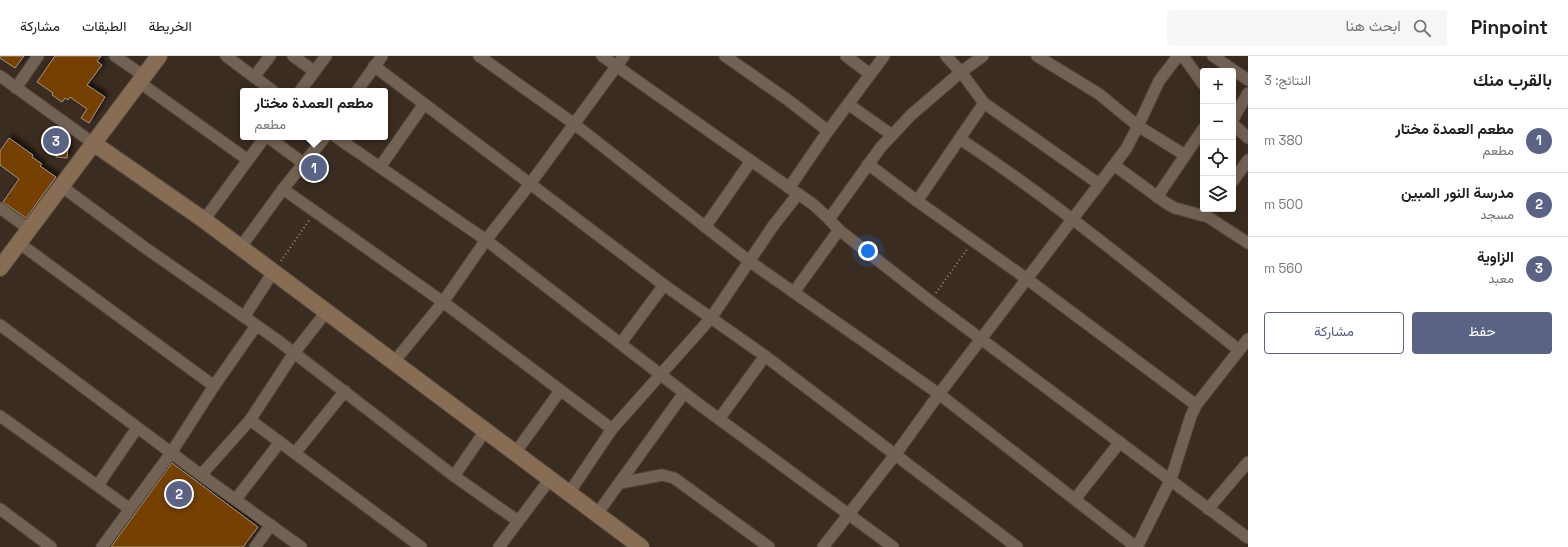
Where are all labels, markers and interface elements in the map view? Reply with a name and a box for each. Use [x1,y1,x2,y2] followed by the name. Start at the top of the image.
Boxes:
[1167,10,1447,46] search box
[1471,15,1548,40] text: Pinpoint
[1346,16,1401,35] text: ابحث هنا
[20,17,60,35] text: مشاركة
[82,17,126,35] text: الطبقات
[148,17,192,35] text: الخريطة
[1411,17,1433,39] icon: search
[1200,68,1236,212] map controls
[1200,68,1236,104] button: +
[1473,69,1552,91] text: بالقرب منك
[1264,72,1311,89] text: النتائج: 3
[240,88,388,140] popup
[255,93,373,112] text: مطعم العمدة مختار
[1200,104,1236,140] button: −
[255,116,286,133] text: مطعم
[1395,119,1514,138] text: مطعم العمدة مختار
[43,126,69,156] pin: 3
[1264,132,1303,149] text: 380 m
[1536,132,1542,149] text: 1
[1200,140,1236,176] button: locate
[1483,142,1514,159] text: مطعم
[301,153,327,183] pin: 1
[1200,176,1236,212] button: layers
[1401,183,1514,202] text: مدرسة النور المبين
[1264,196,1303,213] text: 500 m
[1535,196,1543,213] text: 2
[1480,206,1514,223] text: مسجد
[858,241,878,261] your location
[1477,247,1514,266] text: الزاوية
[1264,260,1303,277] text: 560 m
[1535,260,1543,277] text: 3
[1488,270,1514,287] text: معبد
[1264,312,1404,354] button: مشاركة
[1412,312,1552,354] button: حفظ
[166,479,192,509] pin: 2

